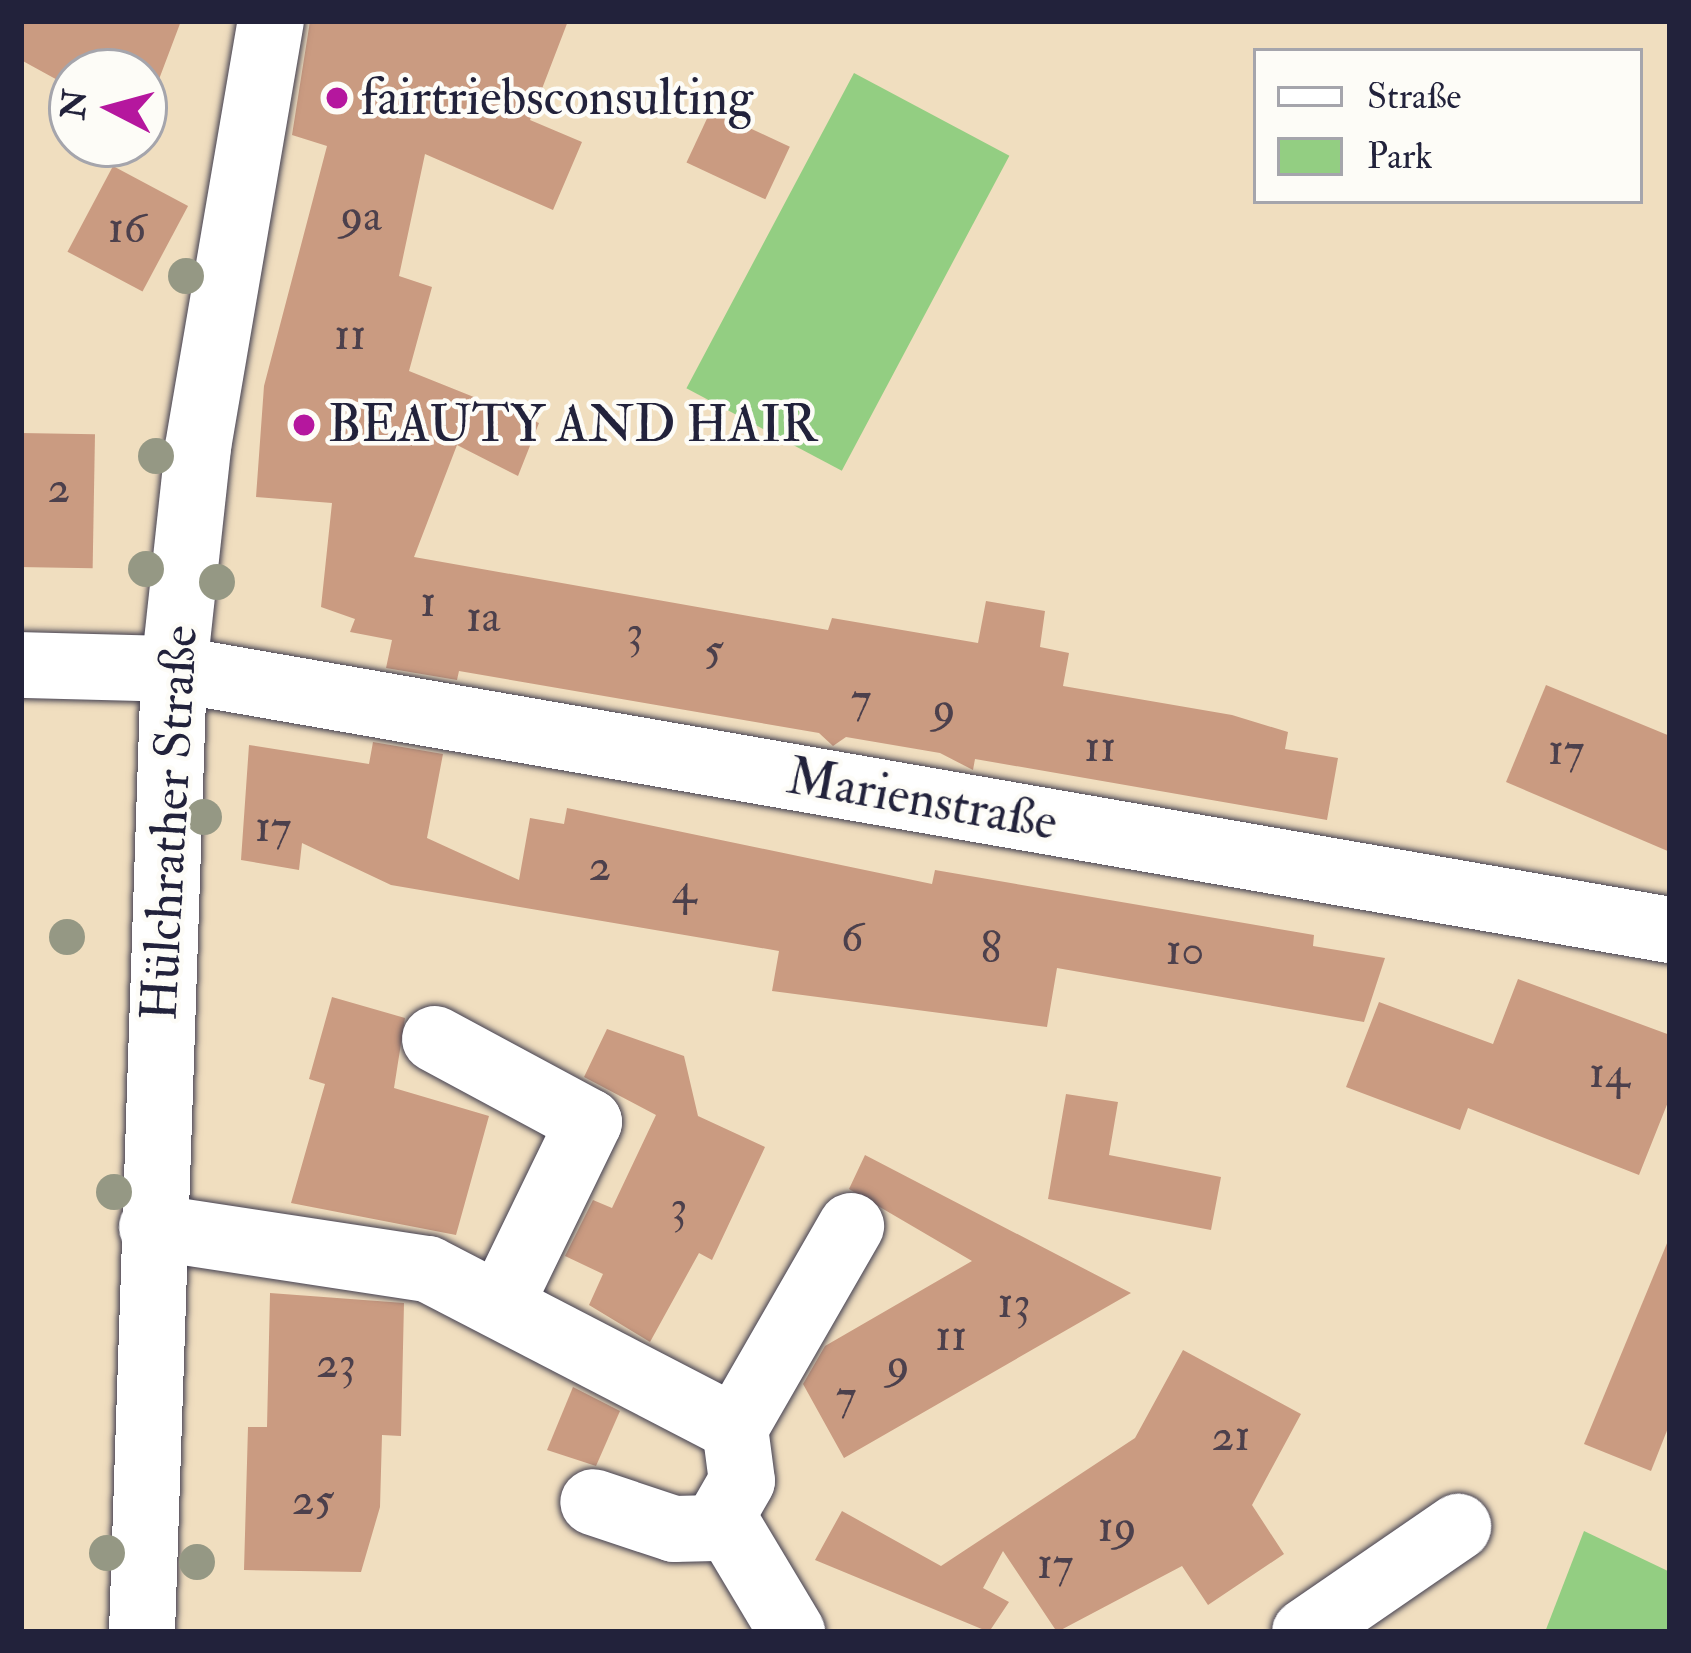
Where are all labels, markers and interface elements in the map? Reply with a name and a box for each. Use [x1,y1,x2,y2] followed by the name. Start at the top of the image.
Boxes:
[48,48,168,168] north arrow
[1253,48,1643,204] legend
[361,67,753,129] place label: fairtriebsconsulting
[1367,74,1461,119] text: Straße
[324,85,350,111] marker: fairtriebsconsulting
[53,88,97,121] text: N
[1367,134,1433,179] text: Park
[340,190,382,244] house number: 9a
[108,202,146,256] house number: 16
[334,309,366,363] house number: 11
[328,394,818,456] place label: BEAUTY AND HAIR
[291,412,317,438] marker: BEAUTY AND HAIR
[48,462,70,516] house number: 2
[420,576,436,630] house number: 1
[466,591,500,645] house number: 1a
[626,606,644,660] house number: 3
[129,624,211,1022] street label: Hülchrather Straße
[704,624,724,678] house number: 5
[851,673,871,727] house number: 7
[932,683,956,737] house number: 9
[1084,721,1116,775] house number: 11
[1548,724,1584,778] house number: 17
[782,746,1062,854] street label: Marienstraße
[255,801,291,855] house number: 17
[589,840,611,894] house number: 2
[672,863,696,917] house number: 4
[841,911,863,965] house number: 6
[980,922,1002,976] house number: 8
[1166,924,1204,978] house number: 10
[1589,1047,1629,1101] house number: 14
[670,1181,688,1235] house number: 3
[997,1277,1031,1331] house number: 13
[935,1310,967,1364] house number: 11
[316,1337,356,1391] house number: 23
[886,1339,910,1393] house number: 9
[836,1370,856,1424] house number: 7
[1212,1410,1250,1464] house number: 21
[292,1474,334,1528] house number: 25
[1098,1501,1136,1555] house number: 19
[1037,1538,1073,1592] house number: 17

